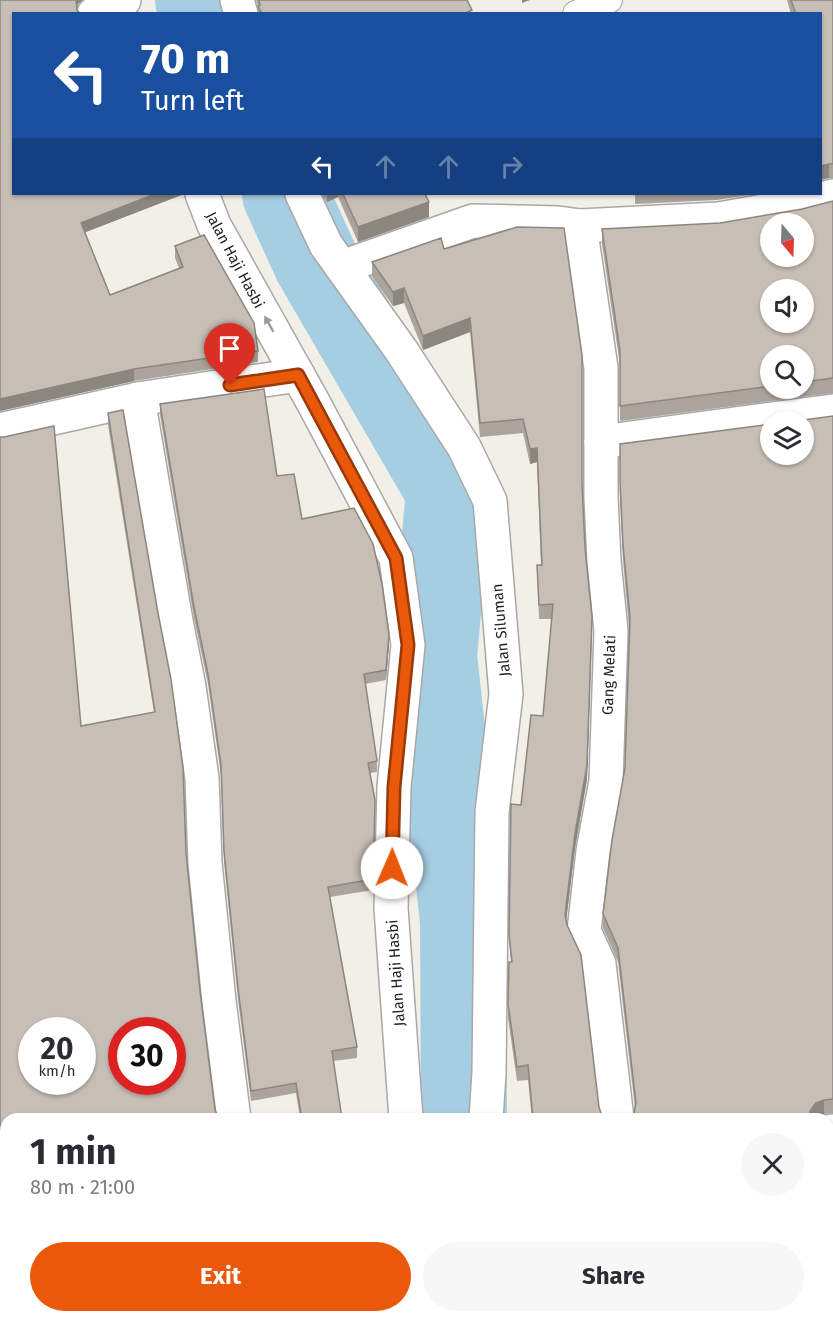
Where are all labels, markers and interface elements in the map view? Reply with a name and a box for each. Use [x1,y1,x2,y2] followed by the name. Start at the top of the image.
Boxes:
[141,34,230,84] text: 70 m
[42,36,120,114] icon: left
[141,85,244,117] text: Turn left
[306,150,339,183] icon: left
[369,150,402,183] icon: ahead
[432,150,465,183] icon: ahead
[495,150,528,183] icon: right
[202,209,268,311] street label: Jalan Haji Hasbi
[760,213,814,267] north arrow
[760,213,814,465] map controls
[760,279,814,333] button: sound
[264,315,274,332] one-way arrow
[204,323,255,385] pin
[213,332,246,365] icon: arrive
[760,345,814,399] button: search
[760,411,814,465] button: layers
[488,583,514,677] street label: Jalan Siluman
[599,635,619,715] street label: Gang Melati
[360,836,424,900] position arrow
[383,919,409,1027] street label: Jalan Haji Hasbi
[108,1017,186,1095] speed limit sign: 30
[40,1031,74,1067] text: 20
[38,1062,76,1080] text: km/h
[30,1130,117,1174] text: 1 min
[741,1133,804,1196] button: close
[30,1175,135,1199] text: 80 m · 21:00
[30,1242,411,1311] button: Exit
[423,1242,804,1311] button: Share

